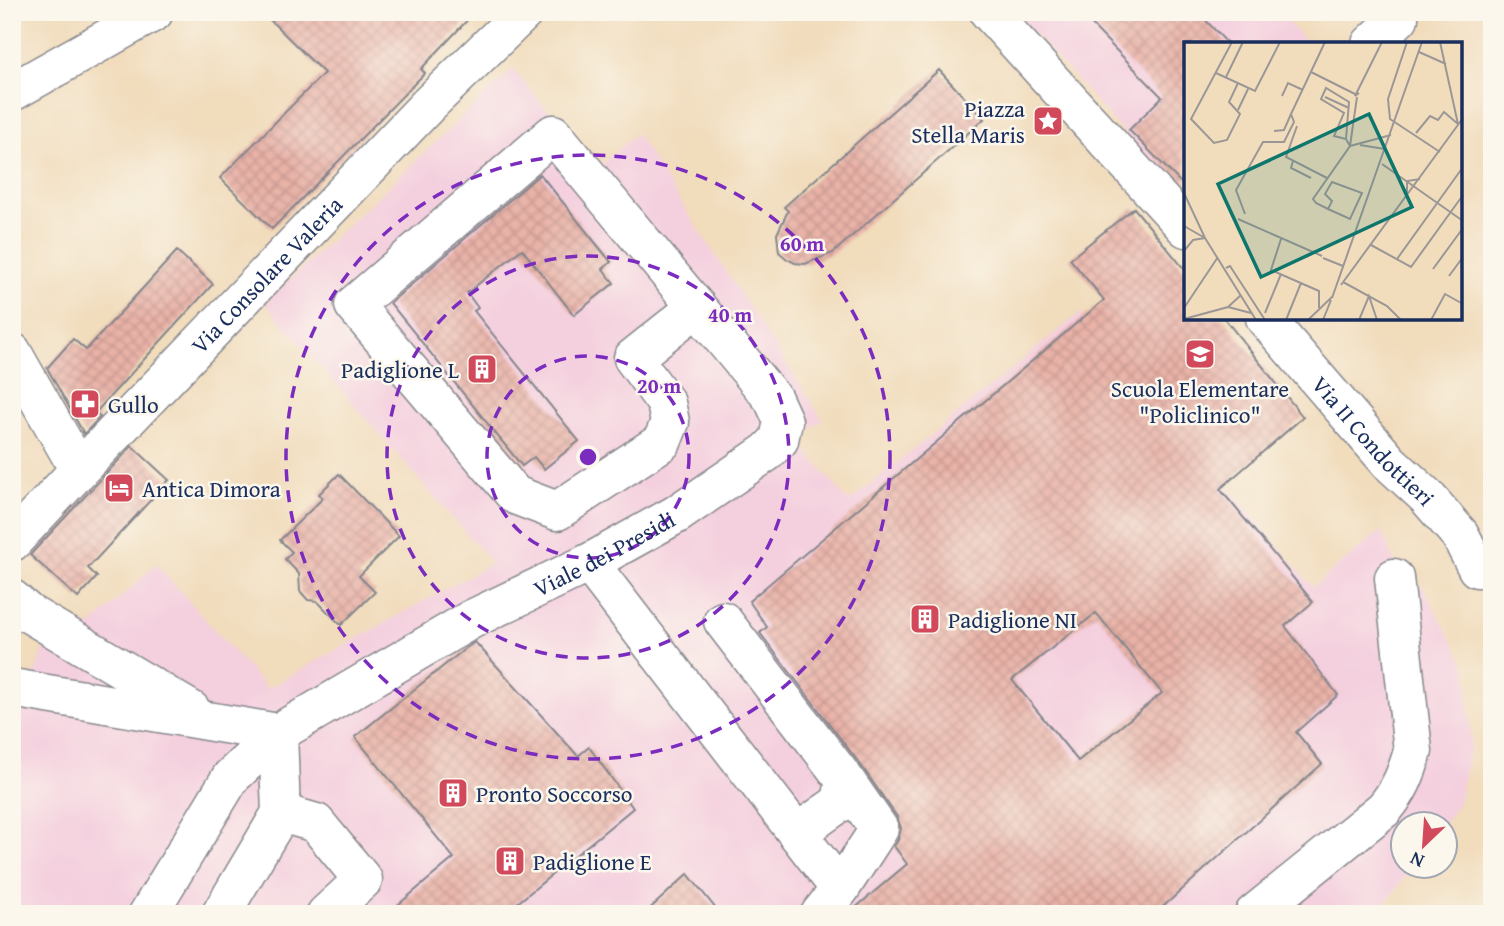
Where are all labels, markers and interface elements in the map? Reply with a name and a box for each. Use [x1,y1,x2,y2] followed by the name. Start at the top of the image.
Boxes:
[1184,42,1462,320] inset map
[911,92,1025,151] place label: Piazza Stella Maris
[1031,104,1065,138] place icon: Piazza Stella Maris
[183,188,349,360] street label: Via Consolare Valeria
[780,228,824,259] text: 60 m
[708,299,752,330] text: 40 m
[1183,337,1217,371] school or university icon: Scuola Elementare "Policlinico"
[465,352,499,386] building icon: Padiglione L
[341,353,459,386] place label: Padiglione L
[1305,368,1443,512] street label: Via II Condottieri
[637,370,681,401] text: 20 m
[1111,372,1289,431] place label: Scuola Elementare "Policlinico"
[68,387,102,421] pharmacy icon: Gullo
[108,388,159,421] place label: Gullo
[576,445,600,469] centre of rings
[102,471,136,505] hotel icon: Antica Dimora
[142,472,281,505] place label: Antica Dimora
[527,502,681,604] street label: Viale dei Presidi
[908,602,942,636] building icon: Padiglione NI
[948,603,1077,636] place label: Padiglione NI
[436,776,470,810] building icon: Pronto Soccorso
[476,777,633,810] place label: Pronto Soccorso
[1388,810,1458,880] north arrow
[493,844,527,878] building icon: Padiglione E
[533,845,651,878] place label: Padiglione E
[1405,845,1428,876] text: N

